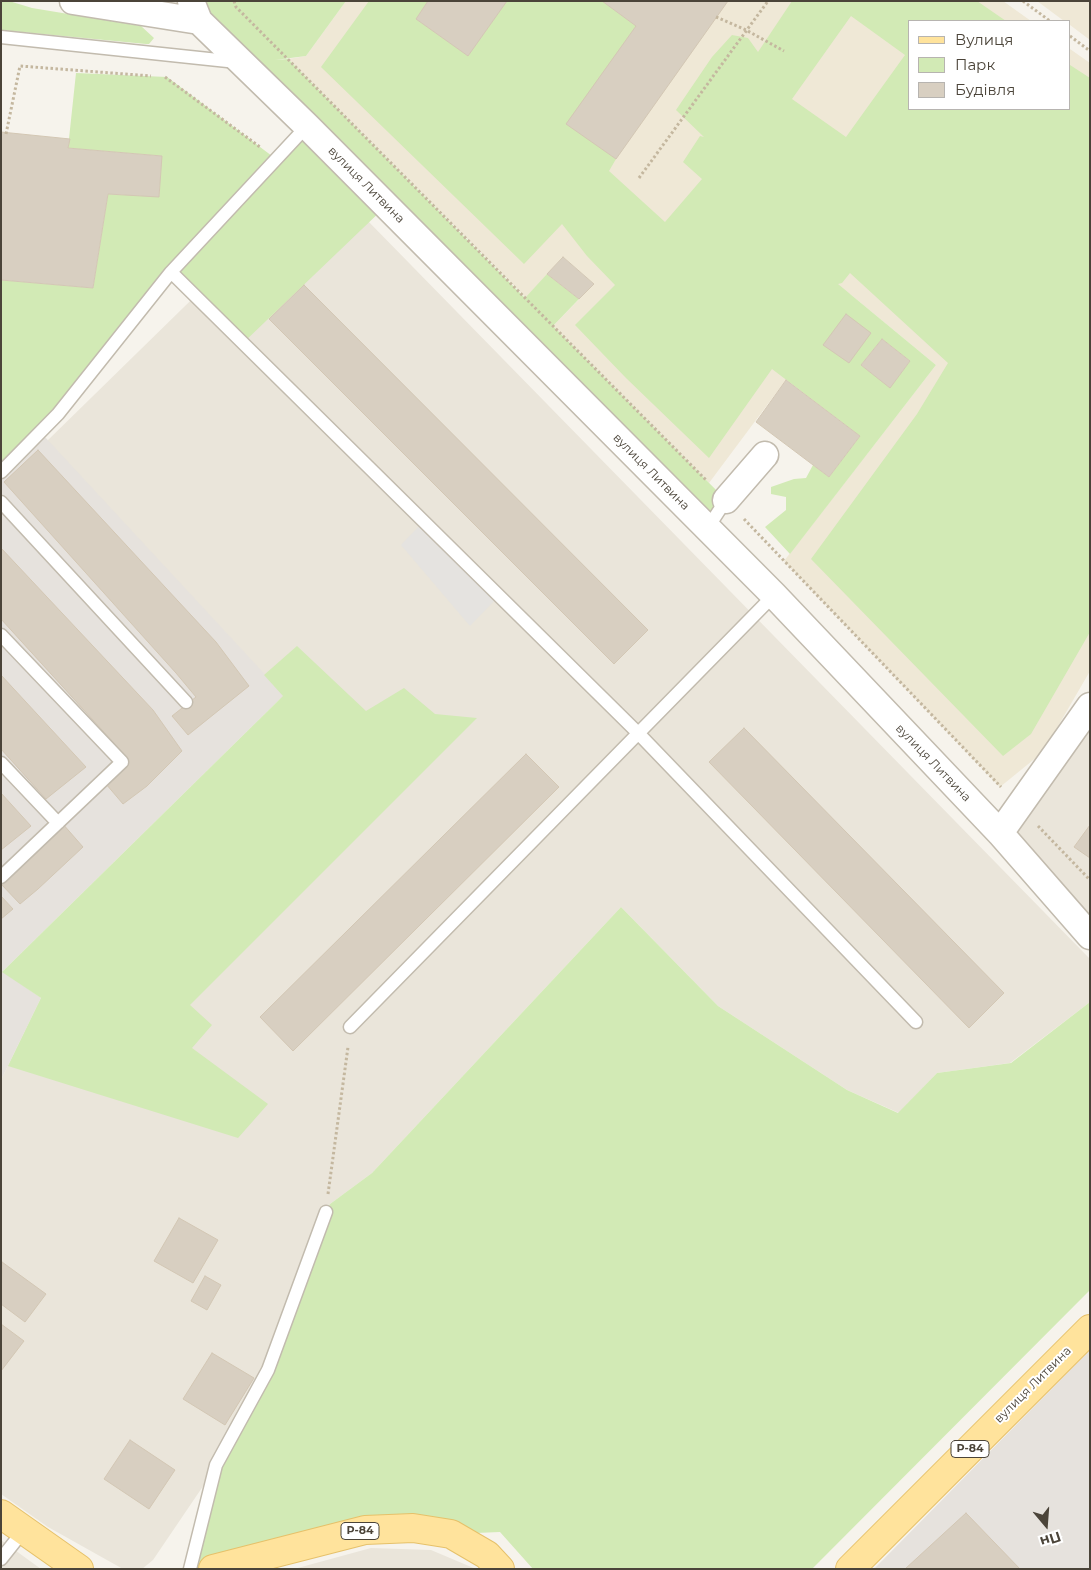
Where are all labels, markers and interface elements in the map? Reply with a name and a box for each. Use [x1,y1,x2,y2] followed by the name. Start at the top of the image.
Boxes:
[908,20,1071,110] legend
[955,30,1013,49] text: Вулиця
[955,55,995,74] text: Парк
[955,80,1015,99] text: Будівля
[325,144,407,226] street label: вулиця Литвина
[610,431,692,513] street label: вулиця Литвина
[892,721,974,805] street label: вулиця Литвина
[992,1344,1074,1426] street label: вулиця Литвина
[951,1440,989,1458] road number: Р-84
[1021,1500,1071,1550] north arrow
[341,1522,379,1540] road number: Р-84
[1038,1527,1063,1551] text: Пн

